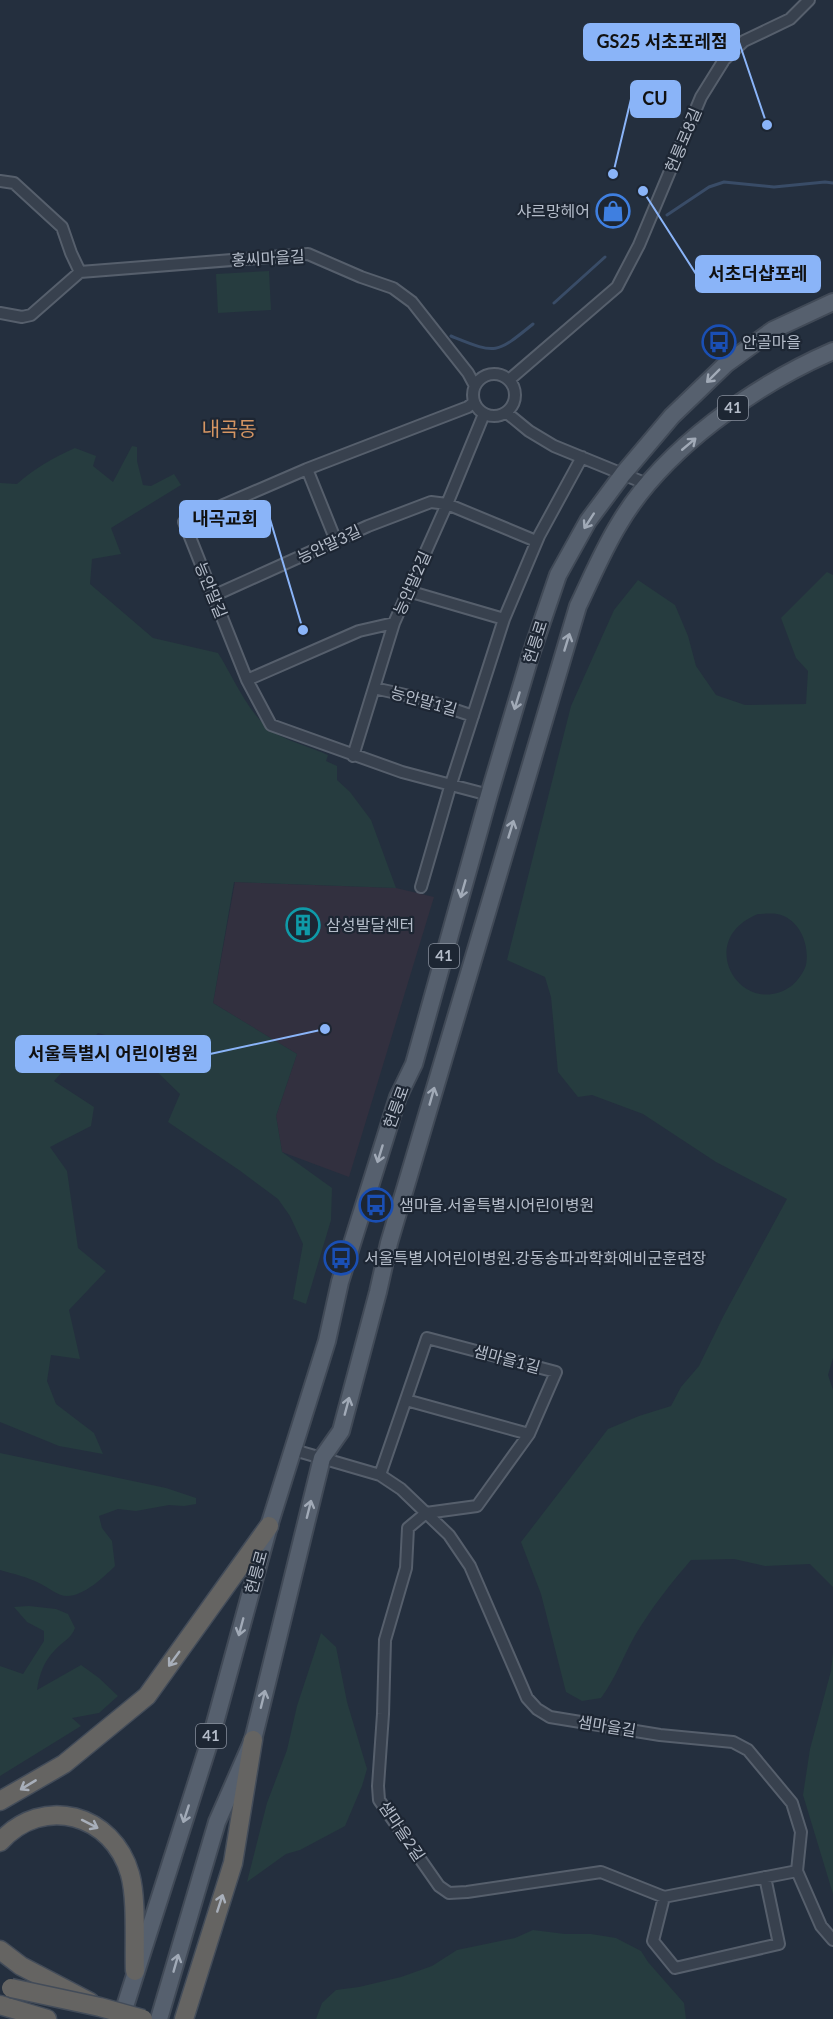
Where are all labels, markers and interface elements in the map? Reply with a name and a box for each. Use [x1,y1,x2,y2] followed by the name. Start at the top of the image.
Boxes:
[584,24,739,60] callout: GS25 서초포레점
[597,30,728,52] text: GS25 서초포레점
[631,81,680,117] callout: CU
[642,87,668,109] text: CU
[660,105,705,175] street label: 헌릉로8길
[595,193,631,229] shop icon: 샤르망헤어
[516,201,590,220] place label: 샤르망헤어
[231,246,305,269] street label: 홍씨마을길
[696,256,820,292] callout: 서초더샵포레
[708,262,808,284] text: 서초더샵포레
[701,324,737,360] bus stop icon: 안골마을
[742,332,801,351] place label: 안골마을
[705,369,720,384] one-way arrow
[718,396,748,420] road number: 41
[201,416,257,440] district label: 내곡동
[681,437,697,450] one-way arrow
[180,501,270,537] callout: 내곡교회
[192,507,258,529] text: 내곡교회
[582,512,594,529] one-way arrow
[294,521,364,567] street label: 능안말3길
[389,548,434,618] street label: 능안말2길
[192,559,231,621] street label: 능안말길
[519,618,550,666] street label: 헌릉로
[562,633,573,652] one-way arrow
[389,682,460,719] street label: 능안말1길
[511,692,522,711] one-way arrow
[506,820,517,839] one-way arrow
[457,879,468,898] one-way arrow
[285,907,321,943] building icon: 삼성발달센터
[326,915,414,934] place label: 삼성발달센터
[429,944,459,968] road number: 41
[16,1036,210,1072] callout: 서울특별시 어린이병원
[28,1042,198,1064] text: 서울특별시 어린이병원
[379,1083,412,1131] street label: 헌릉로
[427,1087,438,1106] one-way arrow
[374,1145,385,1164] one-way arrow
[358,1187,394,1223] bus stop icon: 샘마을.서울특별시어린이병원
[399,1195,594,1214] place label: 샘마을.서울특별시어린이병원
[323,1240,359,1276] bus stop icon: 서울특별시어린이병원.강동송파과학화예비군훈련장
[364,1248,707,1267] place label: 서울특별시어린이병원.강동송파과학화예비군훈련장
[472,1341,543,1377] street label: 샘마을1길
[342,1397,354,1416] one-way arrow
[304,1500,316,1519] one-way arrow
[241,1548,270,1596] street label: 헌릉로
[235,1617,247,1636] one-way arrow
[168,1650,180,1666] one-way arrow
[258,1689,270,1708] one-way arrow
[577,1712,638,1739] street label: 샘마을길
[196,1724,226,1748] road number: 41
[20,1779,37,1791] one-way arrow
[375,1797,429,1864] street label: 샘마을2길
[180,1804,191,1823] one-way arrow
[81,1819,99,1831] one-way arrow
[216,1894,227,1913] one-way arrow
[171,1954,182,1973] one-way arrow

